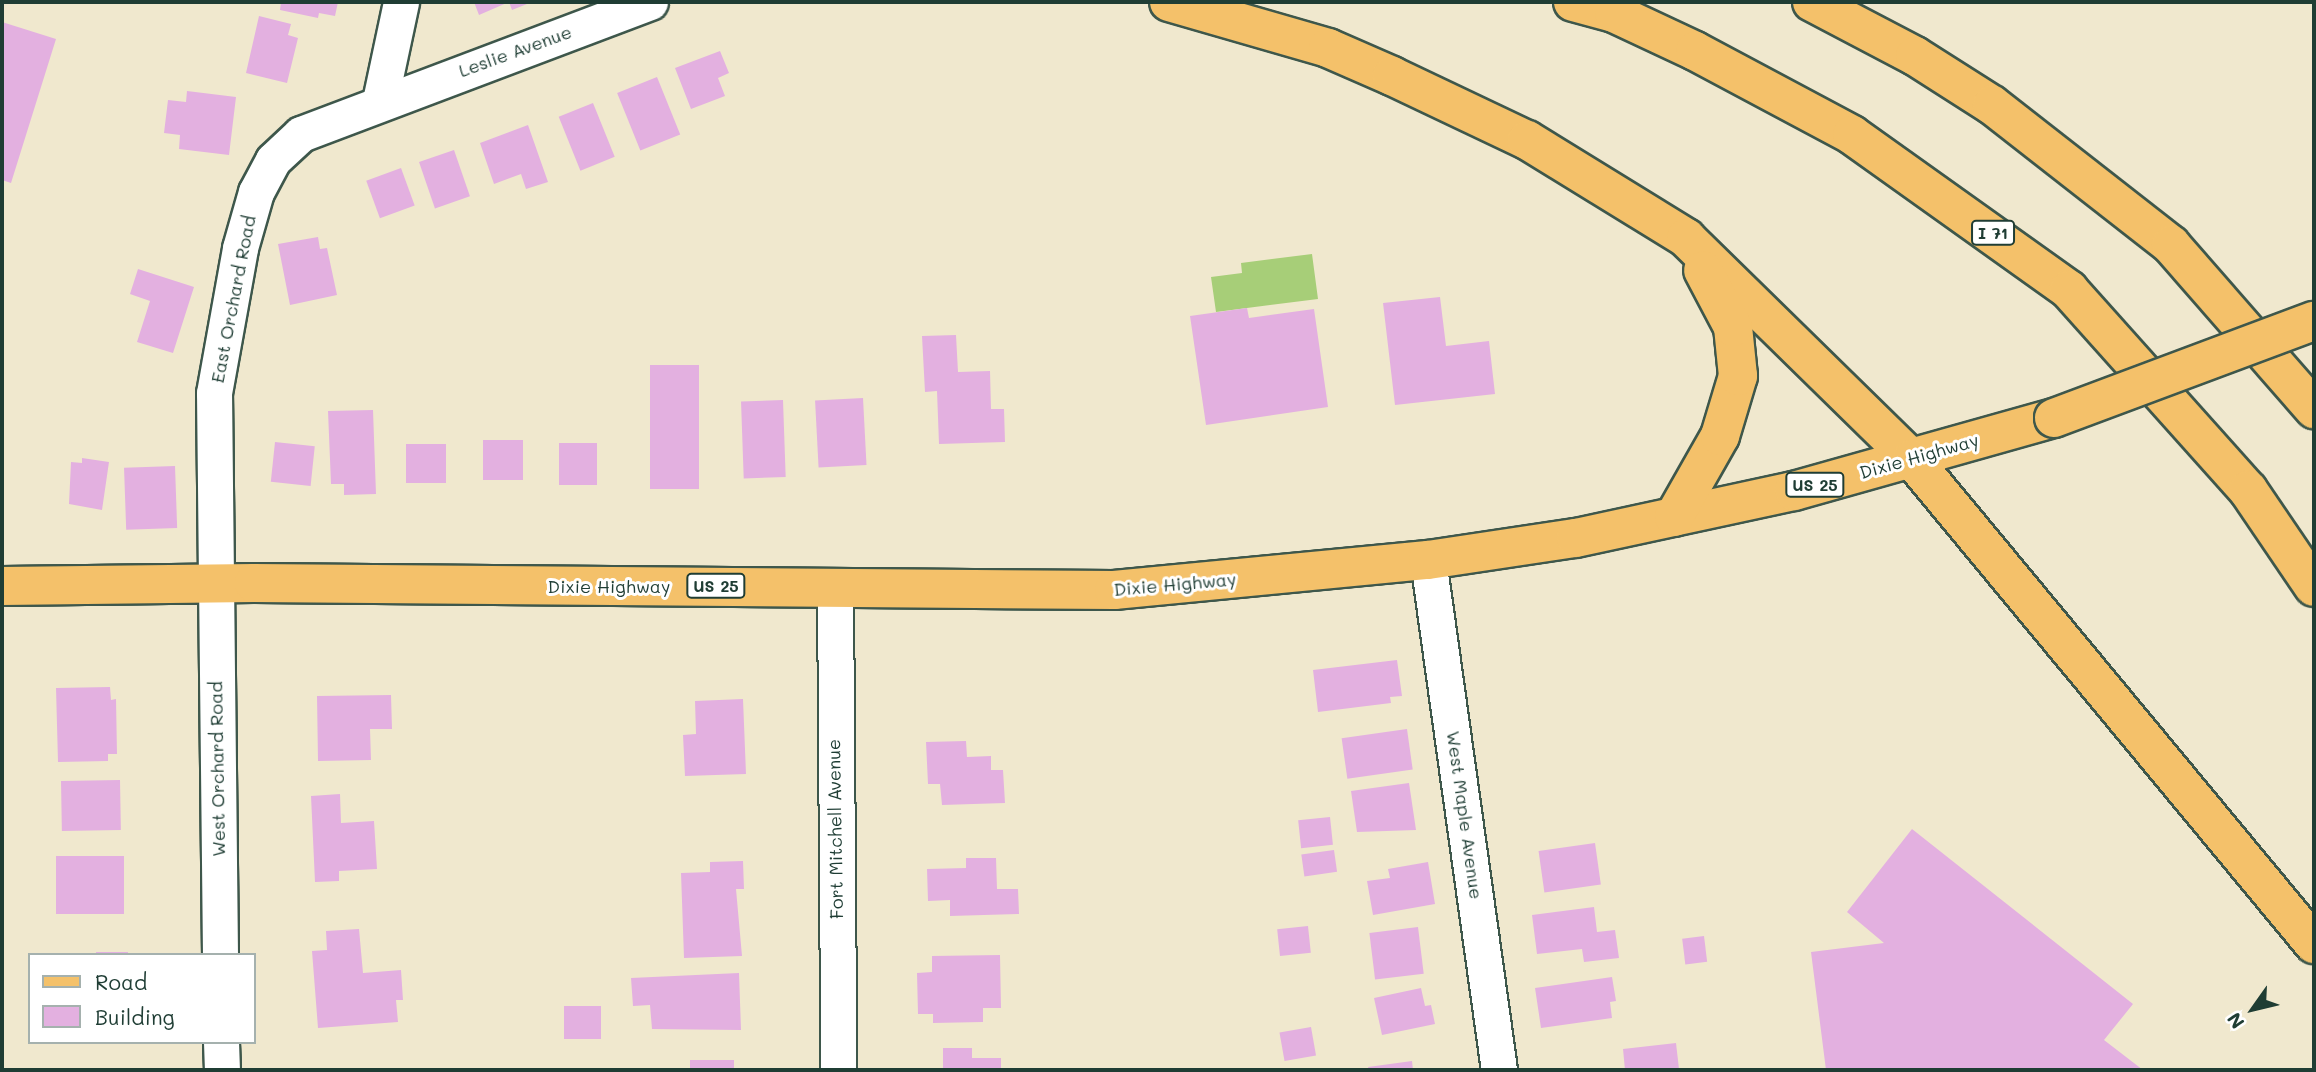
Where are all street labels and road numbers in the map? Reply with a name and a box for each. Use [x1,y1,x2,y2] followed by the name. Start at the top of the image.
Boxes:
[456,21,574,81] street label: Leslie Avenue
[206,213,260,385] street label: East Orchard Road
[1970,220,2016,246] road number: I 71
[1857,429,1981,483] street label: Dixie Highway
[1785,472,1845,498] road number: US 25
[1113,568,1237,600] street label: Dixie Highway
[686,573,746,598] road number: US 25
[548,575,670,597] street label: Dixie Highway
[205,681,229,857] street label: West Orchard Road
[1442,729,1488,901] street label: West Maple Avenue
[823,739,847,919] street label: Fort Mitchell Avenue

